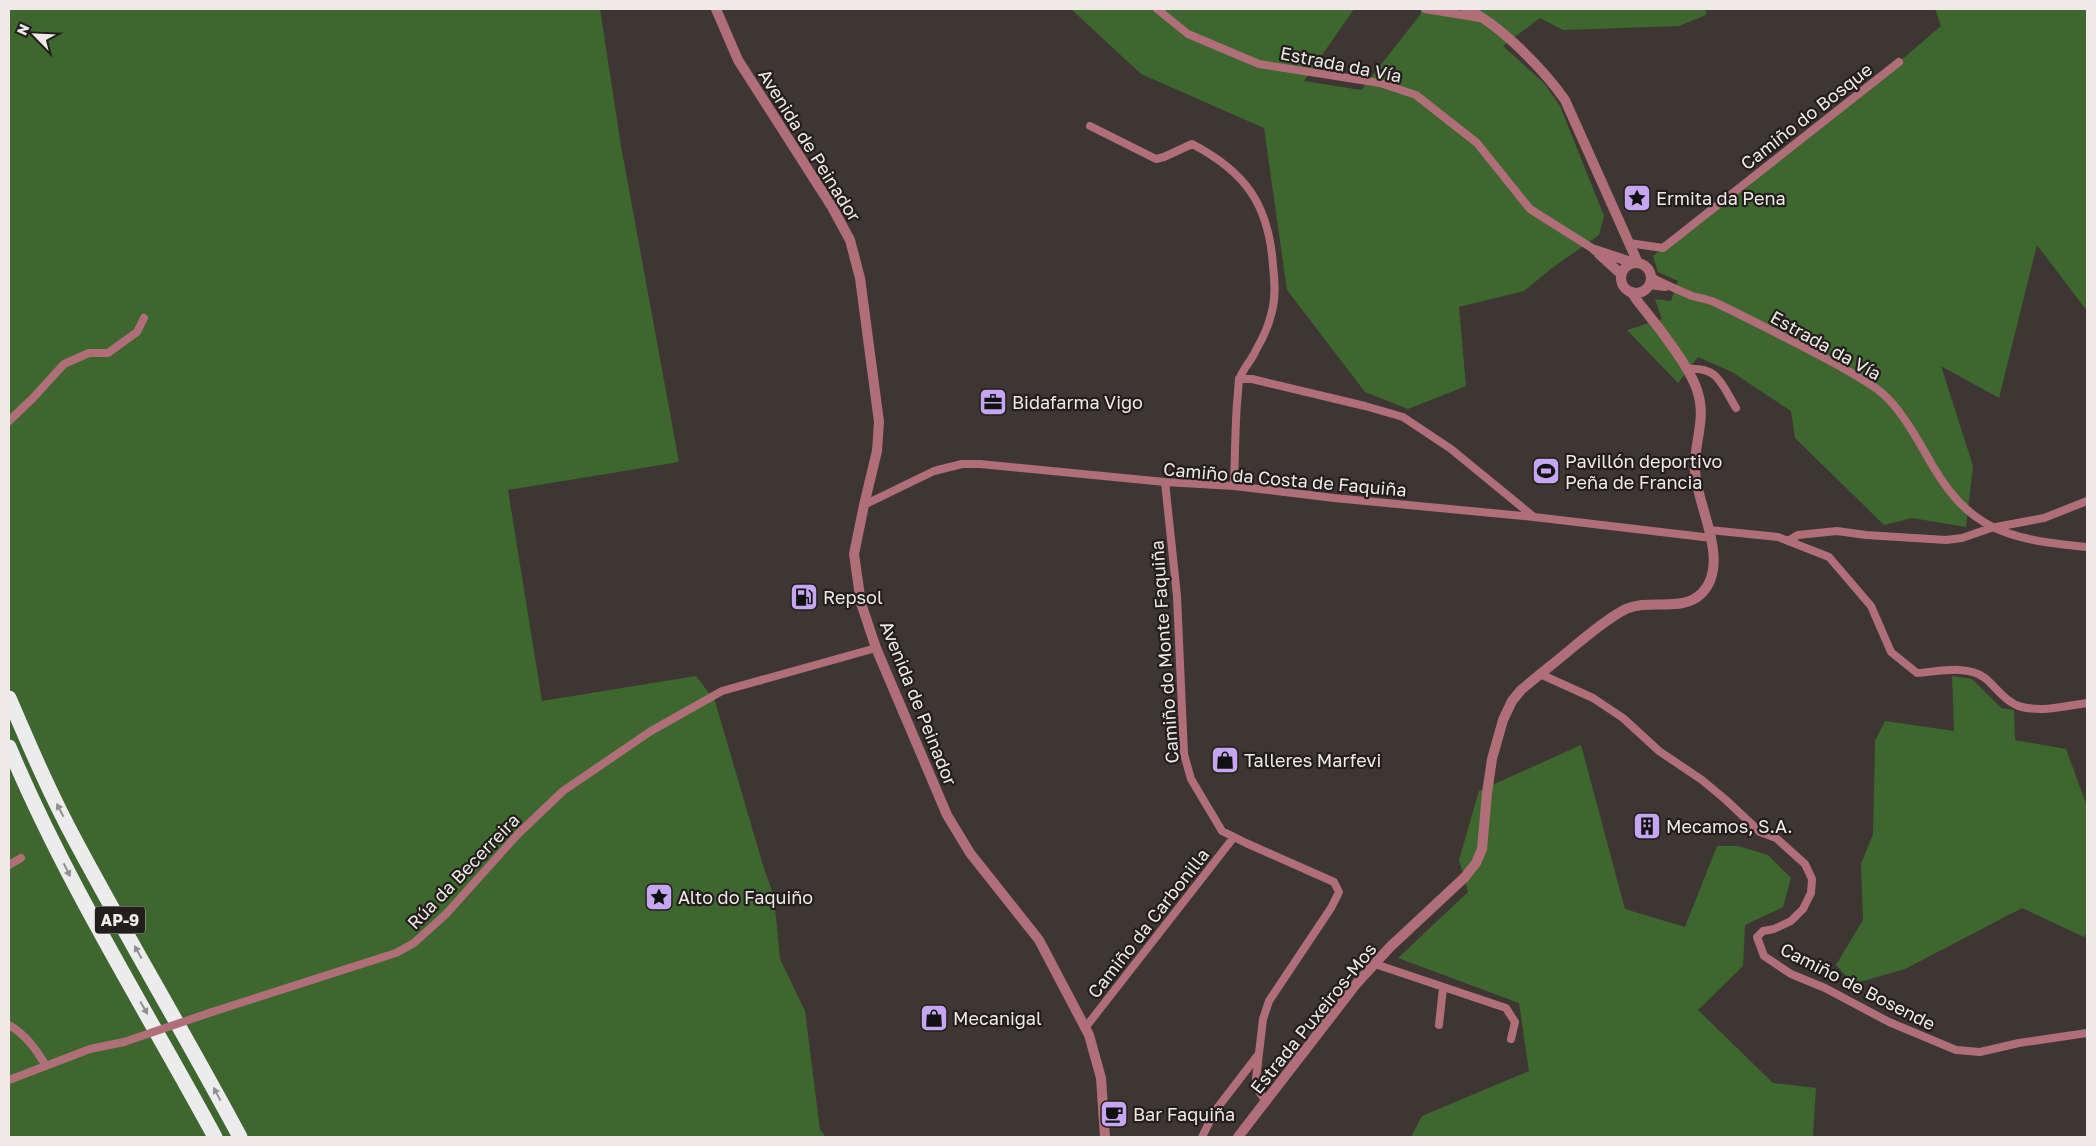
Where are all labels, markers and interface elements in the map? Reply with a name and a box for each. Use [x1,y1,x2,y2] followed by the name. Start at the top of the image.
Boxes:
[10,10,60,60] north arrow
[13,21,33,38] text: N
[1278,41,1404,87] street label: Estrada da Vía
[1736,58,1876,174] street label: Camiño do Bosque
[754,65,866,225] street label: Avenida de Peinador
[1622,183,1652,213] place icon: Ermita da Pena
[1656,187,1786,209] place label: Ermita da Pena
[1767,305,1885,385] street label: Estrada da Vía
[978,387,1008,417] office icon: Bidafarma Vigo
[1012,391,1143,413] place label: Bidafarma Vigo
[1565,450,1722,493] place label: Pavillón deportivo Peña de Francia
[1531,456,1561,486] sports icon: Pavillón deportivo Peña de Francia
[1162,457,1408,501] street label: Camiño da Costa de Faquiña
[1145,540,1183,764] street label: Camiño do Monte Faquiña
[789,582,819,612] fuel station icon: Repsol
[823,586,883,608] place label: Repsol
[876,617,962,789] street label: Avenida de Peinador
[1210,745,1240,775] shop icon: Talleres Marfevi
[1244,749,1381,771] place label: Talleres Marfevi
[56,803,64,817] one-way arrow
[402,809,524,933] street label: Rúa da Becerreira
[1632,811,1662,841] building icon: Mecamos, S.A.
[1666,815,1793,837] place label: Mecamos, S.A.
[1083,844,1213,1002] street label: Camiño da Carbonilla
[63,863,71,877] one-way arrow
[644,882,674,912] place icon: Alto do Faquiño
[678,886,813,908] place label: Alto do Faquiño
[95,906,145,934] road number: AP-9
[1777,937,1939,1035] street label: Camiño de Bosende
[1245,938,1381,1098] street label: Estrada Puxeiros-Mos
[134,945,142,959] one-way arrow
[139,1002,148,1015] one-way arrow
[919,1003,949,1033] shop icon: Mecanigal
[953,1007,1042,1029] place label: Mecanigal
[213,1087,221,1101] one-way arrow
[1099,1099,1129,1129] cafe icon: Bar Faquiña
[1133,1103,1235,1125] place label: Bar Faquiña

